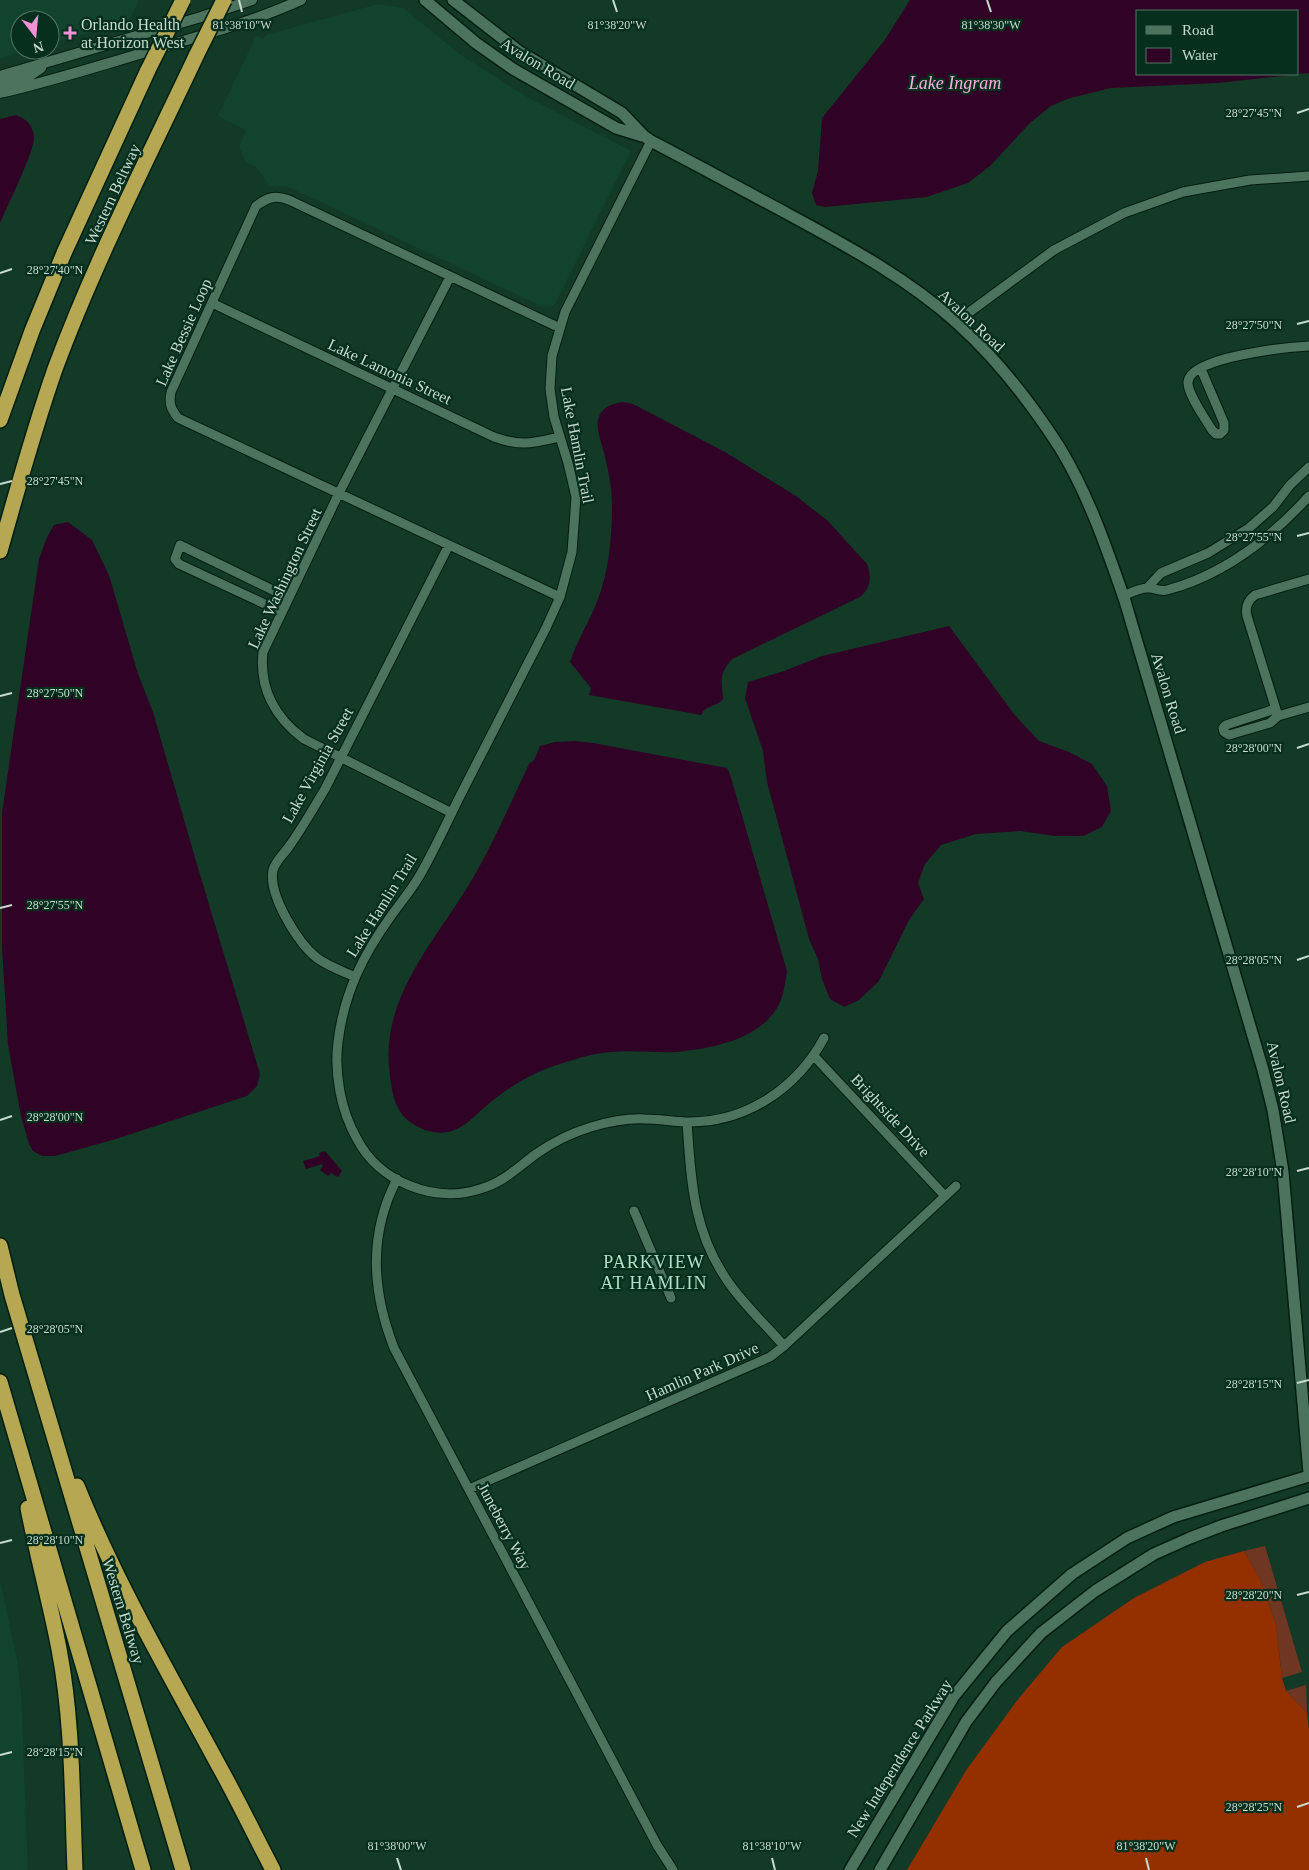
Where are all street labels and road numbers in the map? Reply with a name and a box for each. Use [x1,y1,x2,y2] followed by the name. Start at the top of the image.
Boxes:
[497,35,578,92] street label: Avalon Road
[82,141,144,248] street label: Western Beltway
[152,276,216,389] street label: Lake Bessie Loop
[935,286,1008,355] street label: Avalon Road
[325,335,455,408] street label: Lake Lamonia Street
[558,385,597,505] street label: Lake Hamlin Trail
[244,505,326,652] street label: Lake Washington Street
[1148,651,1189,736] street label: Avalon Road
[279,704,357,826] street label: Lake Virginia Street
[343,850,420,960] street label: Lake Hamlin Trail
[1264,1039,1299,1125] street label: Avalon Road
[847,1070,933,1161] street label: Brightside Drive
[643,1339,761,1404] street label: Hamlin Park Drive
[474,1480,535,1573] street label: Juneberry Way
[98,1556,148,1666] street label: Western Beltway
[844,1676,956,1841] street label: New Independence Parkway

